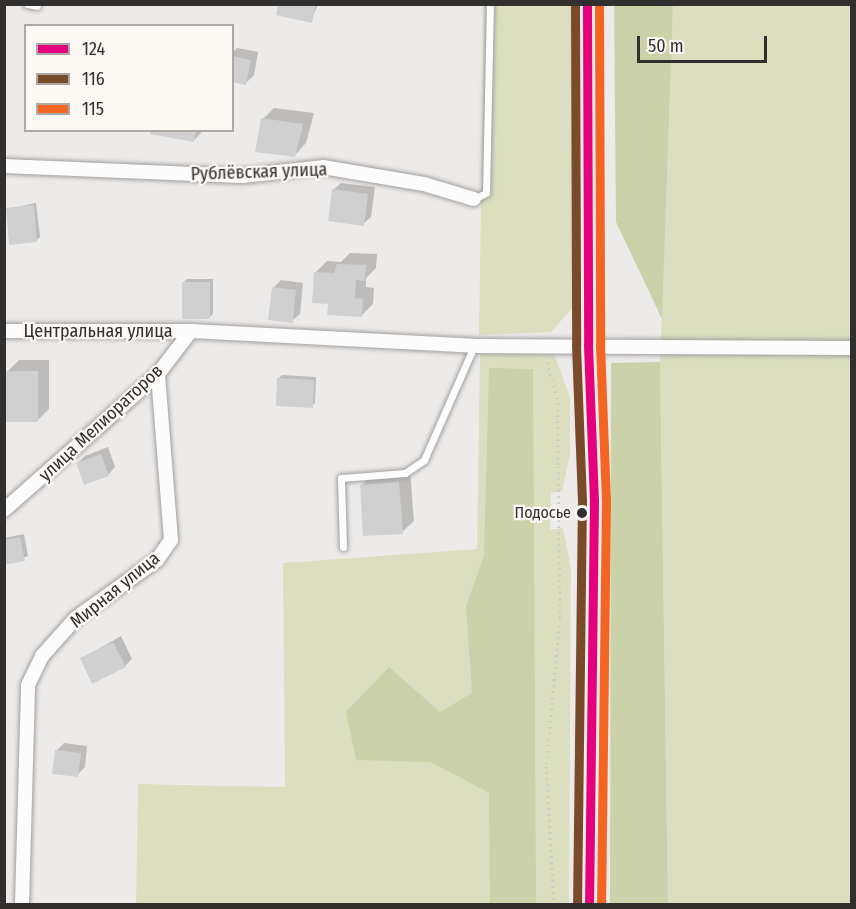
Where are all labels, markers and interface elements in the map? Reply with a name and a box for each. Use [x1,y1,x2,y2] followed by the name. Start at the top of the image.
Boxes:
[24,24,234,132] legend
[640,24,770,62] scale bar
[648,35,684,57] text: 50 m
[82,38,105,60] text: 124
[82,68,105,90] text: 116
[82,98,104,120] text: 115
[190,159,328,185] street label: Рублёвская улица
[23,320,173,342] street label: Центральная улица
[35,360,167,486] street label: улица Мелиораторов
[514,503,571,523] place label: Подосье
[576,507,588,519] marker: Подосье
[66,547,164,633] street label: Мирная улица

